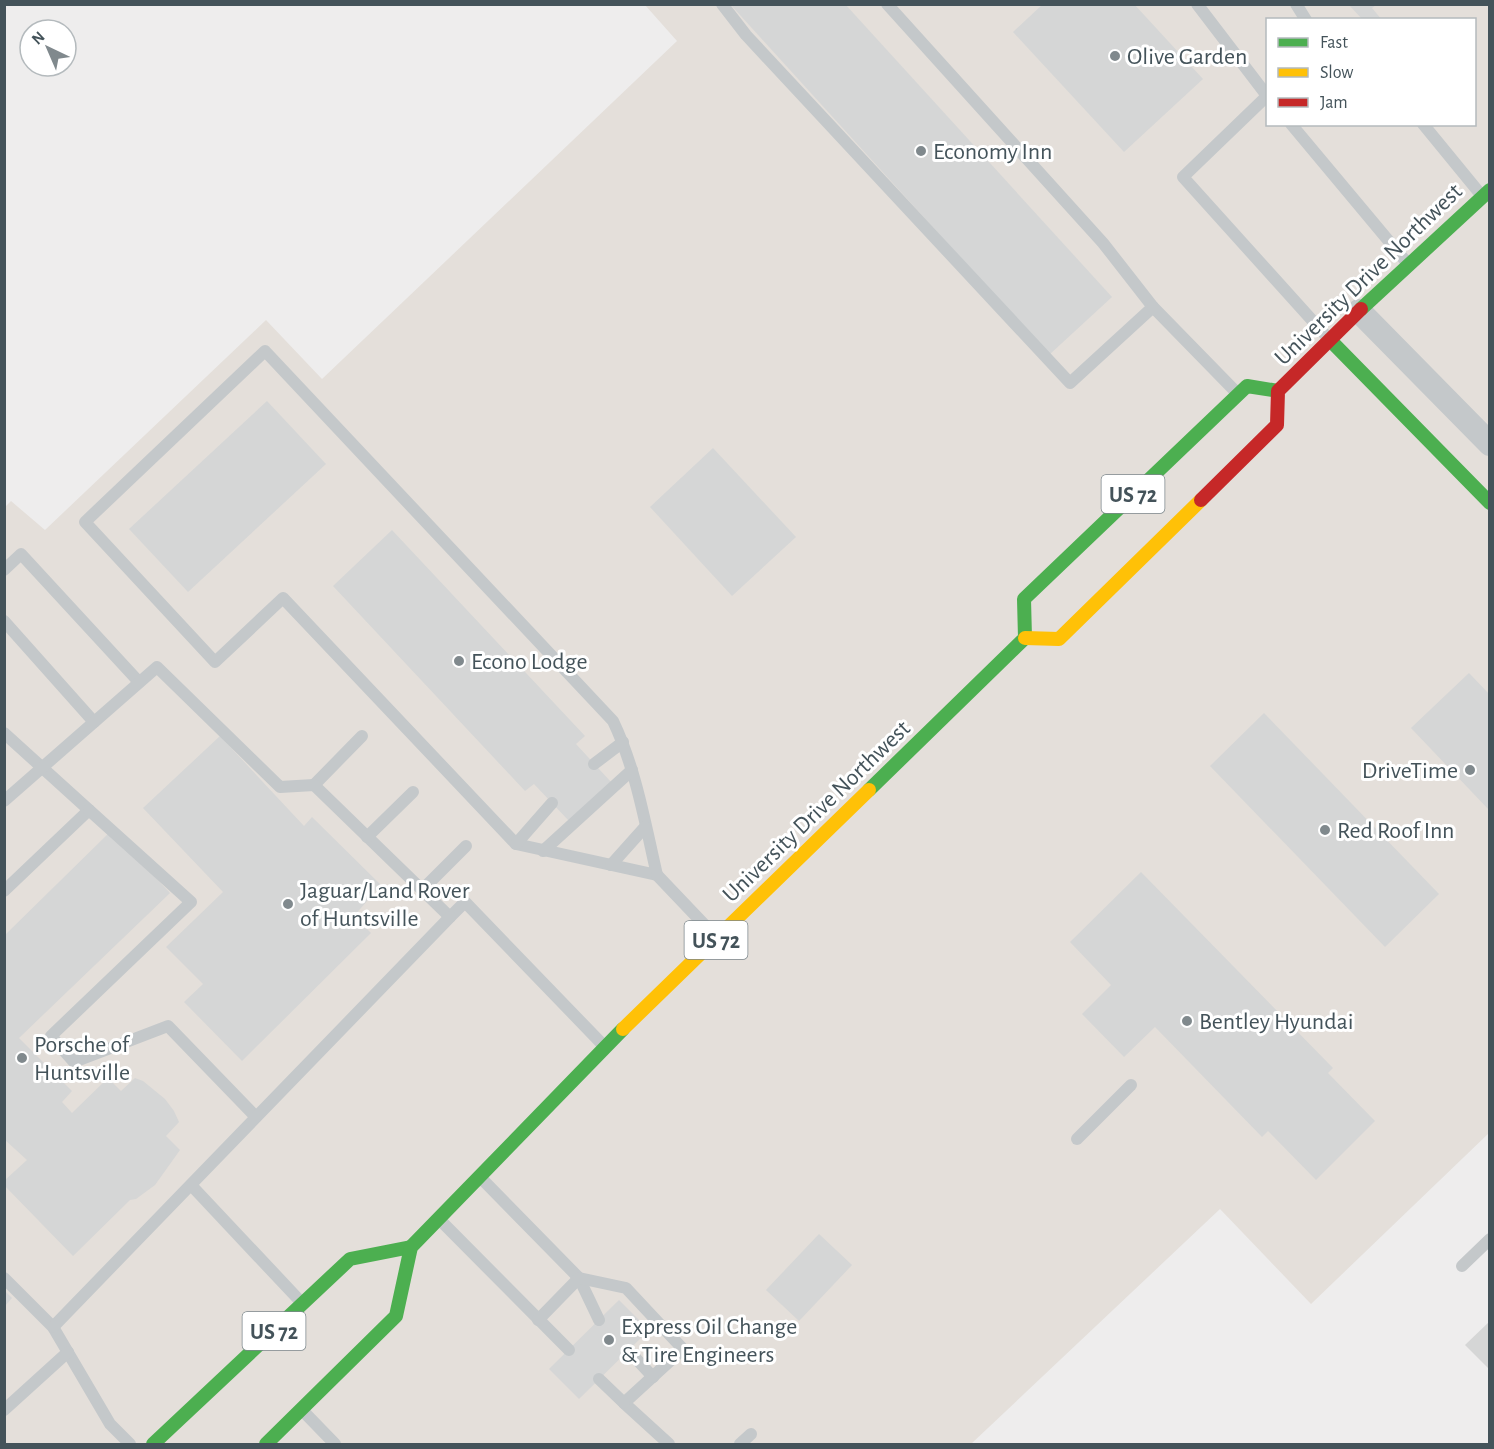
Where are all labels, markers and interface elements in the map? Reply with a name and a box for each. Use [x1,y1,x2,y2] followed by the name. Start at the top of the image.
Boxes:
[18,18,78,78] north arrow
[1266,18,1476,126] legend
[29,28,48,48] text: N
[1320,34,1348,52] text: Fast
[1127,45,1247,69] place label: Olive Garden
[1108,49,1122,63] marker: Olive Garden
[1320,64,1353,82] text: Slow
[1320,94,1348,112] text: Jam
[933,140,1052,164] place label: Economy Inn
[914,144,928,158] marker: Economy Inn
[1270,179,1467,370] street label: University Drive Northwest
[1102,475,1164,513] road number: US 72
[471,650,587,674] place label: Econo Lodge
[452,654,466,668] marker: Econo Lodge
[718,716,915,907] street label: University Drive Northwest
[1362,759,1458,783] place label: DriveTime
[1463,763,1477,777] marker: DriveTime
[1337,819,1454,843] place label: Red Roof Inn
[1318,823,1332,837] marker: Red Roof Inn
[300,879,470,931] place label: Jaguar/Land Rover of Huntsville
[281,897,295,911] marker: Jaguar/Land Rover of Huntsville
[684,921,748,959] road number: US 72
[1199,1010,1354,1034] place label: Bentley Hyundai
[1180,1014,1194,1028] marker: Bentley Hyundai
[34,1033,131,1085] place label: Porsche of Huntsville
[15,1051,29,1065] marker: Porsche of Huntsville
[242,1312,306,1350] road number: US 72
[621,1315,797,1367] place label: Express Oil Change & Tire Engineers
[602,1333,616,1347] marker: Express Oil Change & Tire Engineers

